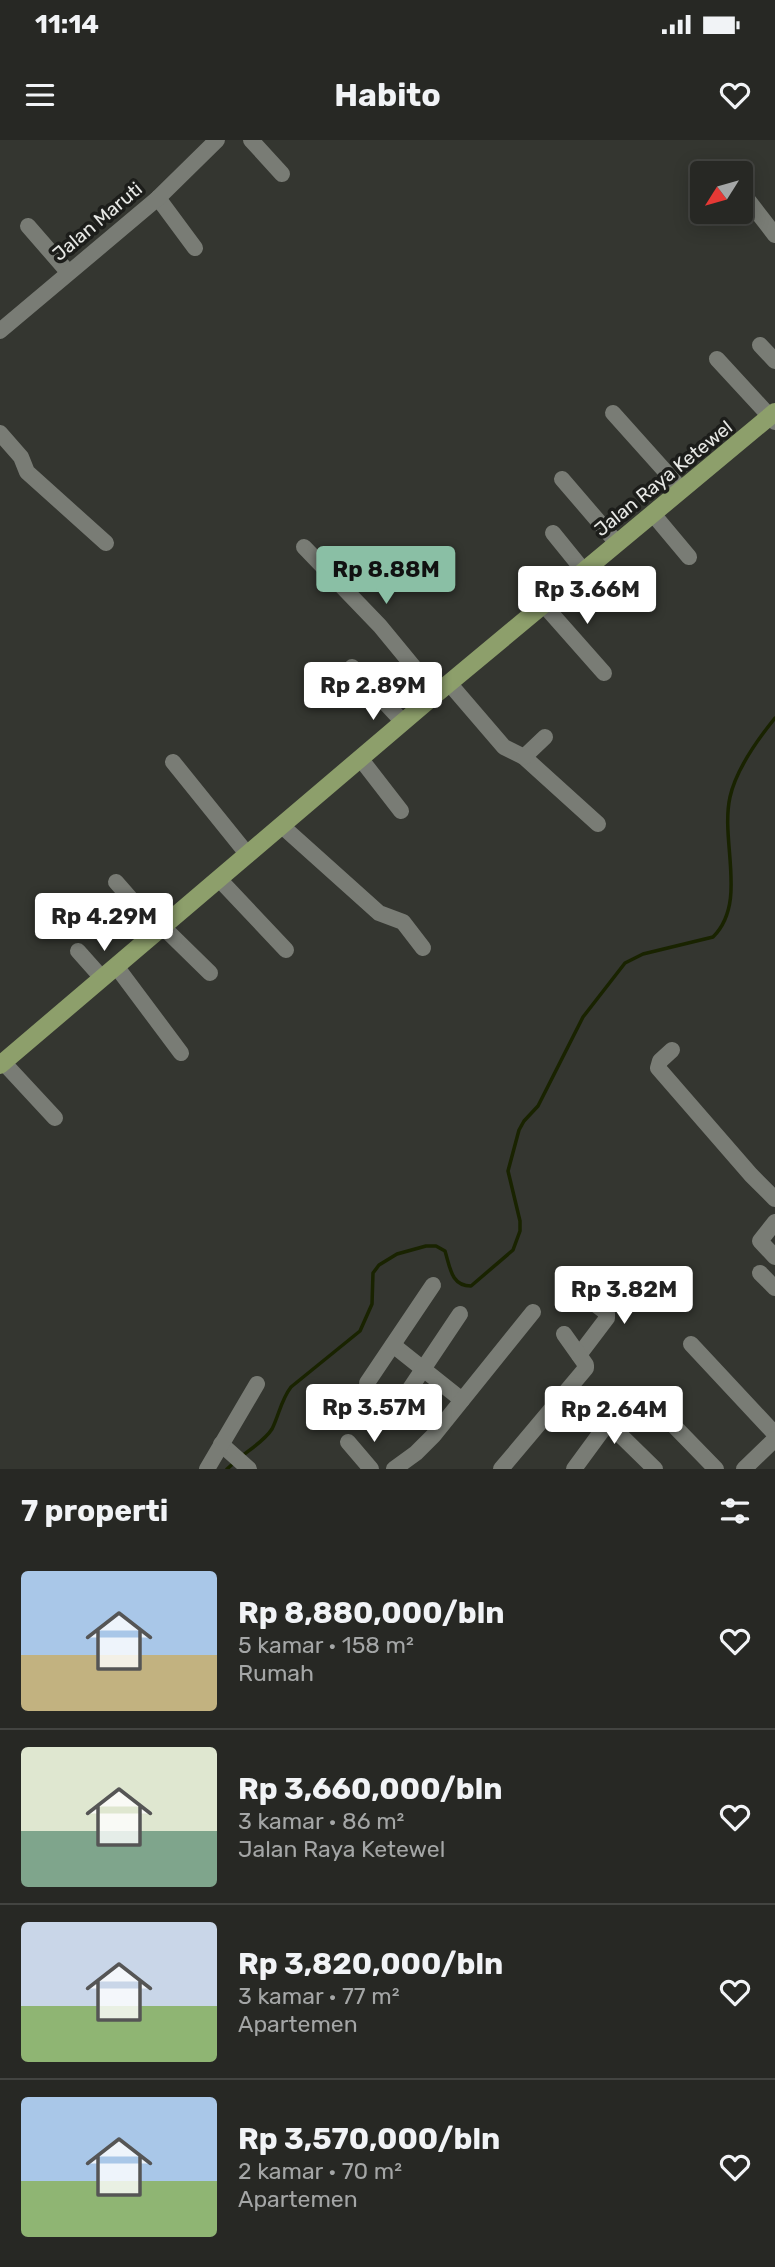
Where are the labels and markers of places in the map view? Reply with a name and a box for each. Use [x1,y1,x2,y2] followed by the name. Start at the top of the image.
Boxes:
[314,546,458,606] pin: Rp 8.88M
[515,566,659,626] pin: Rp 3.66M
[301,662,445,722] pin: Rp 2.89M
[32,894,176,953] pin: Rp 4.29M
[552,1266,696,1326] pin: Rp 3.82M
[302,1384,446,1444] pin: Rp 3.57M
[542,1386,686,1446] pin: Rp 2.64M

